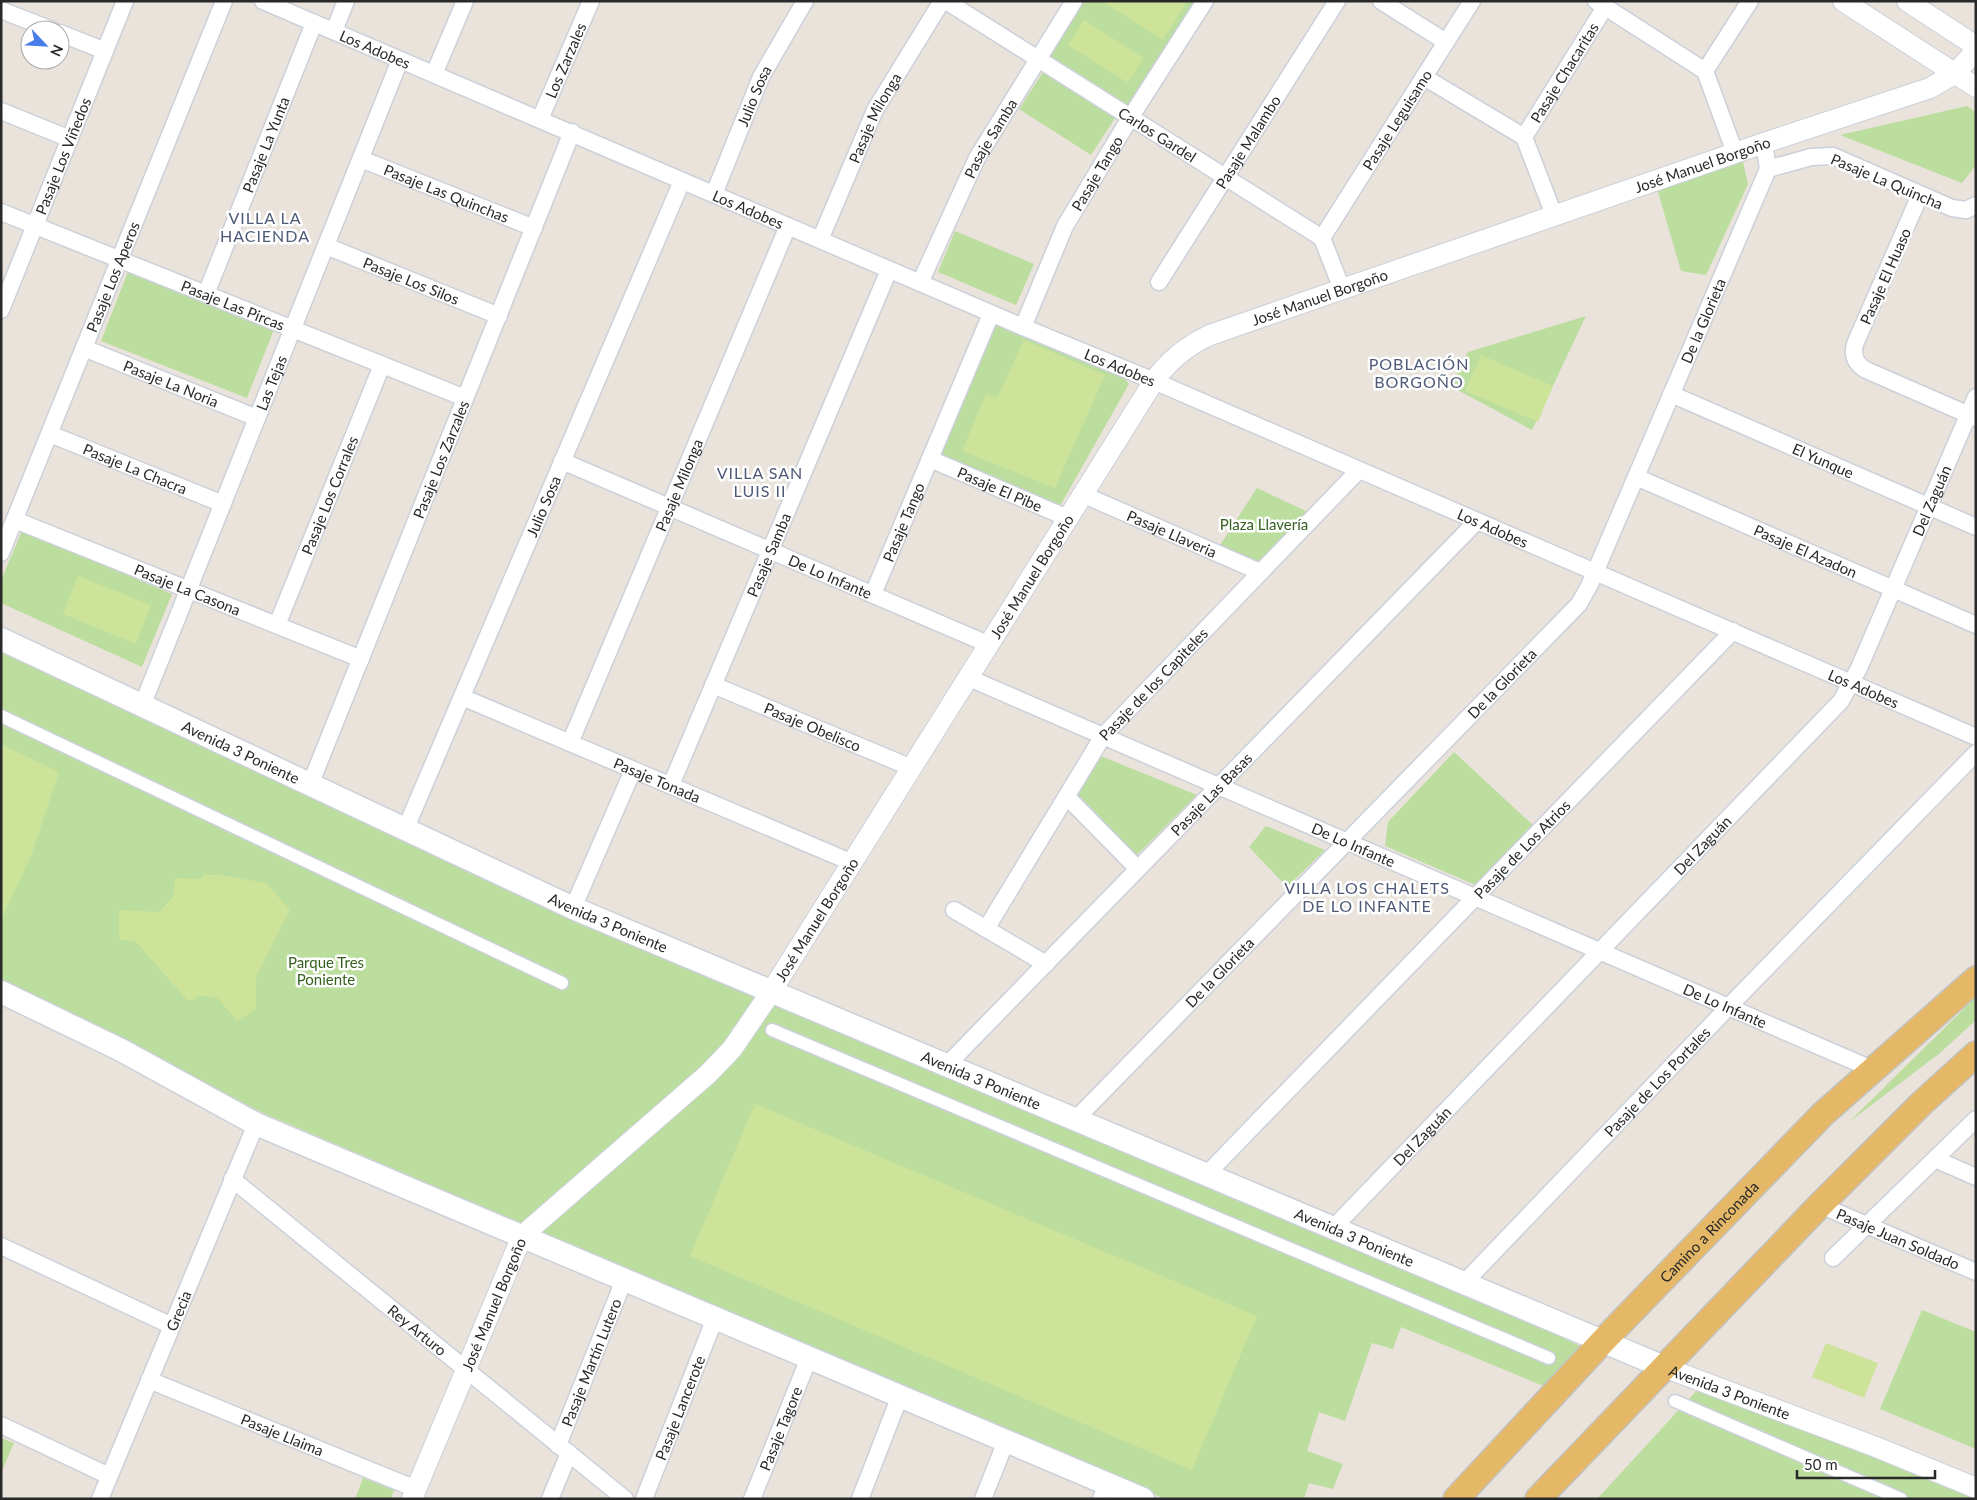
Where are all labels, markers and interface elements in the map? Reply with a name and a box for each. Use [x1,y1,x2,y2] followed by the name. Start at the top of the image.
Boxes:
[1526,19,1602,126] street label: Pasaje Chacaritas
[20,20,70,70] north arrow
[541,20,590,101] street label: Los Zarzales
[337,26,413,72] street label: Los Adobes
[47,42,67,59] text: N
[733,62,775,129] street label: Julio Sosa
[1358,66,1435,173] street label: Pasaje Leguisamo
[845,69,905,166] street label: Pasaje Milonga
[1212,92,1284,192] street label: Pasaje Malambo
[238,94,293,195] street label: Pasaje La Yunta
[31,95,94,217] street label: Pasaje Los Viñedos
[960,95,1021,181] street label: Pasaje Samba
[1115,103,1200,166] street label: Carlos Gardel
[1067,132,1126,214] street label: Pasaje Tango
[1632,133,1773,196] street label: José Manuel Borgoño
[1828,149,1946,213] street label: Pasaje La Quincha
[381,160,512,226] street label: Pasaje Las Quinchas
[710,186,786,232] street label: Los Adobes
[220,208,310,245] district label: VILLA LA HACIENDA
[82,219,143,335] street label: Pasaje Los Aperos
[1856,225,1914,327] street label: Pasaje El Huaso
[361,253,462,308] street label: Pasaje Los Silos
[1249,265,1390,329] street label: José Manuel Borgoño
[179,276,287,334] street label: Pasaje Las Pircas
[1677,276,1729,366] street label: De la Glorieta
[1082,344,1158,390] street label: Los Adobes
[252,353,290,413] street label: Las Tejas
[1369,354,1469,391] district label: POBLACIÓN BORGOÑO
[121,356,221,411] street label: Pasaje La Noria
[409,398,472,521] street label: Pasaje Los Zarzales
[297,433,361,557] street label: Pasaje Los Corrales
[651,436,706,534] street label: Pasaje Milonga
[81,439,190,498] street label: Pasaje La Chacra
[1790,439,1857,482] street label: El Yunque
[1908,462,1954,539] street label: Del Zaguán
[717,463,803,500] district label: VILLA SAN LUIS II
[955,463,1045,515] street label: Pasaje El Pibe
[522,473,564,539] street label: Julio Sosa
[879,480,928,564] street label: Pasaje Tango
[1455,505,1531,551] street label: Los Adobes
[1124,506,1220,561] street label: Pasaje Llaveria
[743,510,794,599] street label: Pasaje Samba
[986,511,1077,642] street label: José Manuel Borgoño
[1220,515,1308,533] park label: Plaza Llavería
[1751,520,1860,581] street label: Pasaje El Azadon
[786,550,875,602] street label: De Lo Infante
[132,560,243,619] street label: Pasaje La Casona
[1095,624,1211,744] street label: Pasaje de los Capiteles
[1464,644,1540,722] street label: De la Glorieta
[1826,665,1902,712] street label: Los Adobes
[762,698,864,755] street label: Pasaje Obelisco
[179,716,303,787] street label: Avenida 3 Poniente
[1167,749,1256,839] street label: Pasaje Las Basas
[611,754,703,806] street label: Pasaje Tonada
[1470,796,1574,902] street label: Pasaje de Los Atrios
[1670,812,1735,878] street label: Del Zaguán
[1309,819,1398,871] street label: De Lo Infante
[771,854,862,985] street label: José Manuel Borgoño
[1284,878,1450,915] district label: VILLA LOS CHALETS DE LO INFANTE
[546,889,670,956] street label: Avenida 3 Poniente
[1181,933,1257,1011] street label: De la Glorieta
[288,953,364,988] park label: Parque Tres Poniente
[1681,980,1770,1032] street label: De Lo Infante
[1600,1023,1714,1140] street label: Pasaje de Los Portales
[919,1047,1044,1113] street label: Avenida 3 Poniente
[1389,1103,1454,1169] street label: Del Zaguán
[1656,1177,1762,1286] street label: Camino a Rinconada
[1292,1204,1417,1270] street label: Avenida 3 Poniente
[1834,1204,1962,1273] street label: Pasaje Juan Soldado
[458,1235,529,1374] street label: José Manuel Borgoño
[162,1288,195,1334] street label: Grecia
[557,1296,625,1429] street label: Pasaje Martín Lutero
[384,1301,450,1359] street label: Rey Arturo
[651,1353,708,1463] street label: Pasaje Lancerote
[1667,1361,1793,1423] street label: Avenida 3 Poniente
[755,1384,806,1473] street label: Pasaje Tagore
[238,1410,326,1459] street label: Pasaje Llaima
[1797,1448,1934,1480] scale bar
[1804,1455,1838,1473] text: 50 m

